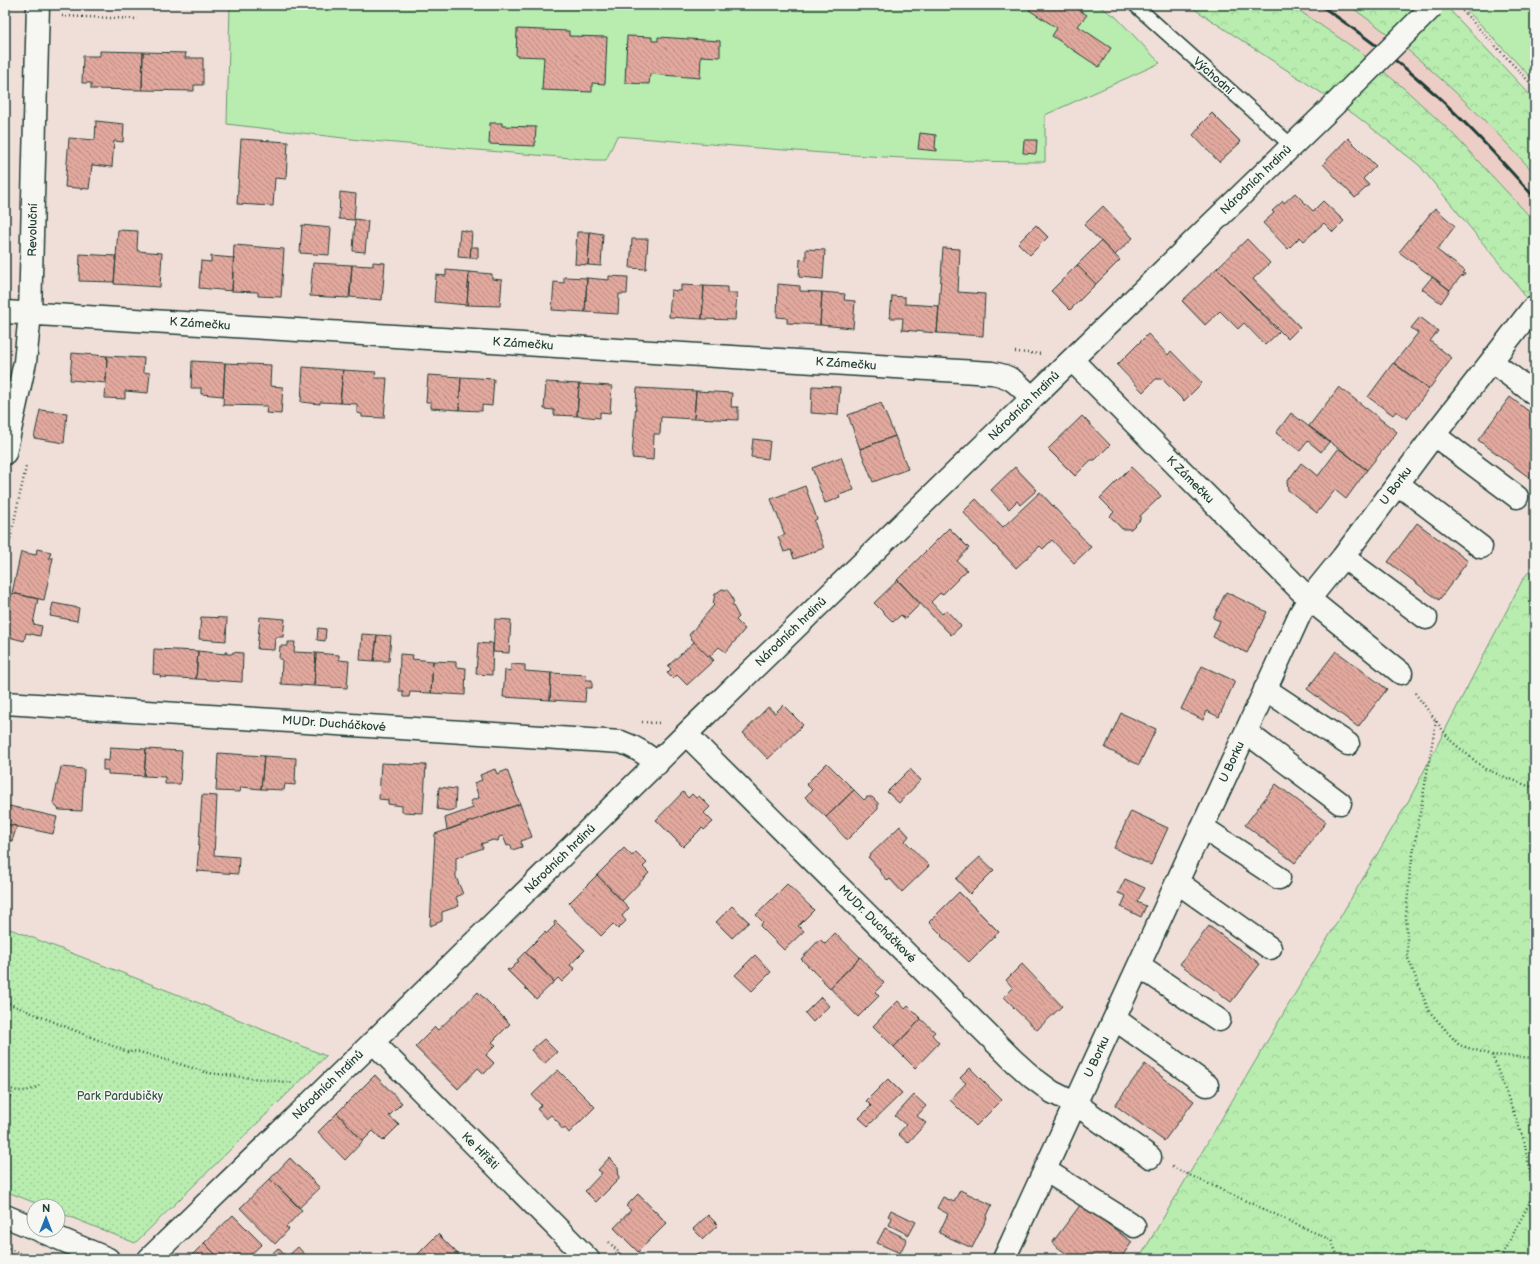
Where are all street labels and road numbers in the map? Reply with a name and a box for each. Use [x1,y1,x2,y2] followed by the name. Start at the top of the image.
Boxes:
[1190,54,1236,98] street label: Východní
[1217,142,1295,218] street label: Národních hrdinů
[25,203,41,257] street label: Revoluční
[169,314,231,334] street label: K Zámečku
[492,334,554,354] street label: K Zámečku
[815,354,877,374] street label: K Zámečku
[985,368,1063,444] street label: Národních hrdinů
[1163,453,1217,507] street label: K Zámečku
[1377,464,1415,508] street label: U Borku
[752,594,830,670] street label: Národních hrdinů
[282,713,386,735] street label: MUDr. Ducháčkové
[1216,739,1248,785] street label: U Borku
[521,821,599,897] street label: Národních hrdinů
[835,882,919,966] street label: MUDr. Ducháčkové
[1081,1034,1113,1080] street label: U Borku
[289,1047,367,1123] street label: Národních hrdinů
[458,1129,502,1173] street label: Ke Hřišti

